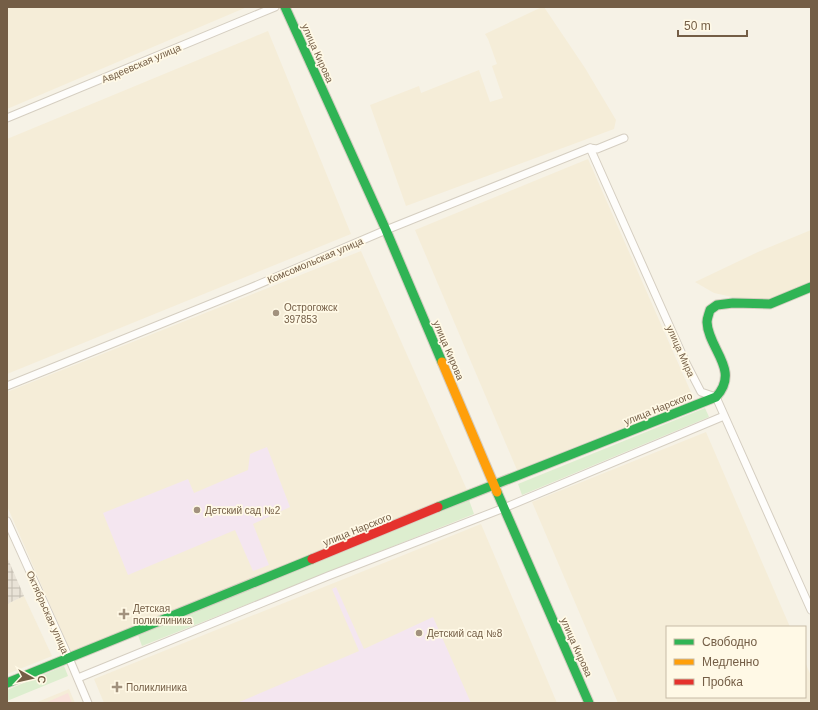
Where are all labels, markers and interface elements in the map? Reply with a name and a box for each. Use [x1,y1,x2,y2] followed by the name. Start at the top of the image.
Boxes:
[678,12,747,38] scale bar
[684,19,711,33] text: 50 m
[300,22,336,85] street label: улица Кирова
[100,42,183,85] street label: Авдеевская улица
[266,235,365,286] street label: Комсомольская улица
[284,302,338,325] place label: Острогожск 397853
[271,308,281,318] marker: Острогожск 397853
[431,319,466,382] street label: улица Кирова
[664,324,697,379] street label: улица Мира
[622,390,694,427] street label: улица Нарского
[192,505,202,515] marker: Детский сад №2
[205,505,281,516] place label: Детский сад №2
[321,511,393,548] street label: улица Нарского
[24,569,71,656] street label: Октябрьская улица
[133,603,193,626] place label: Детская поликлиника
[118,608,130,620] marker: Детская поликлиника
[559,616,595,679] street label: улица Кирова
[666,626,806,698] legend
[414,628,424,638] marker: Детский сад №8
[427,628,503,639] place label: Детский сад №8
[702,635,757,649] text: Свободно
[702,655,759,669] text: Медленно
[12,658,52,698] north arrow
[35,675,48,684] text: С
[702,675,743,689] text: Пробка
[111,681,123,693] marker: Поликлиника
[126,682,188,693] place label: Поликлиника

